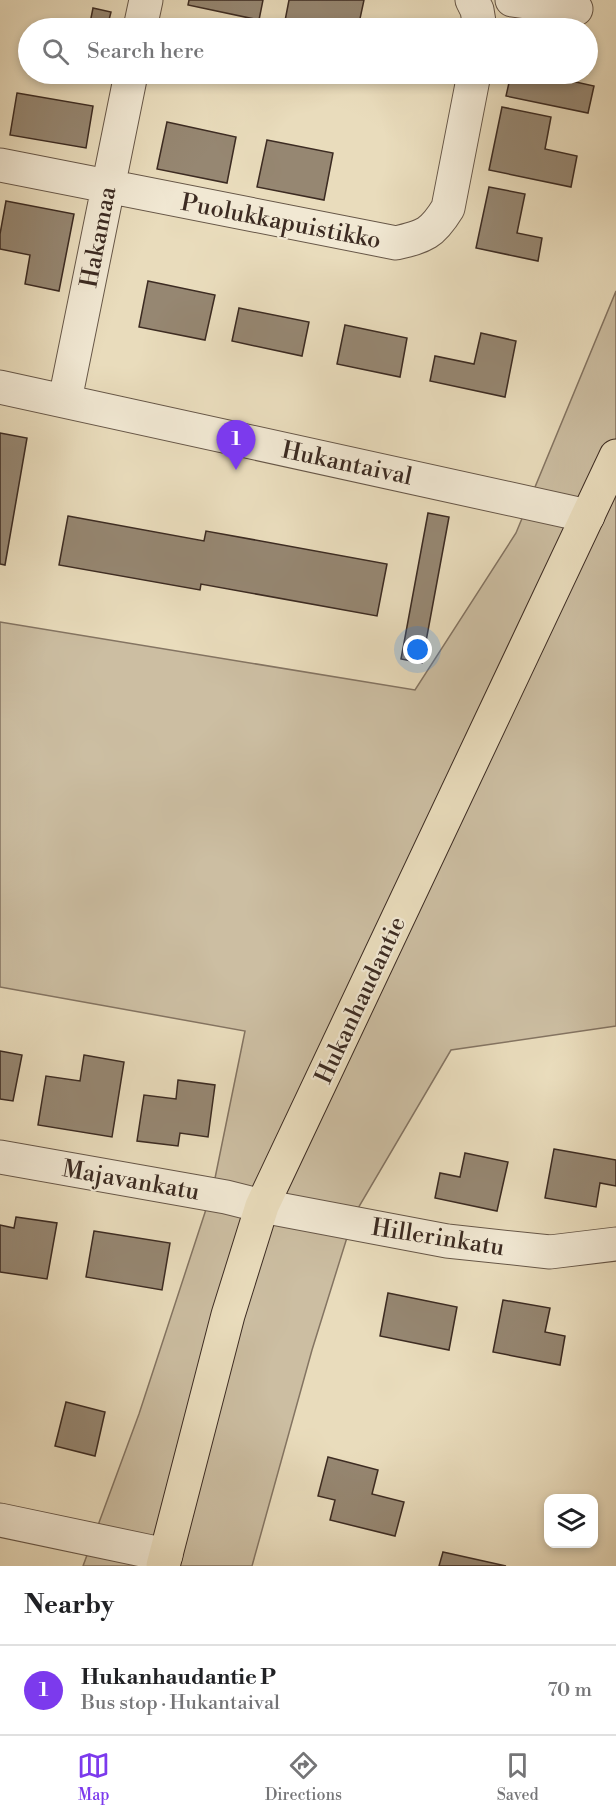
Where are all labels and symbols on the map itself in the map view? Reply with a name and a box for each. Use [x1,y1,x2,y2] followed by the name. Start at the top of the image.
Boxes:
[75,183,124,290] street label: Hakamaa
[178,188,383,256] street label: Puolukkapuistikko
[216,420,256,470] pin: 1
[279,436,415,492] street label: Hukantaival
[403,635,432,664] your location
[309,912,413,1089] street label: Hukanhaudantie
[60,1154,202,1208] street label: Majavankatu
[369,1213,507,1263] street label: Hillerinkatu

